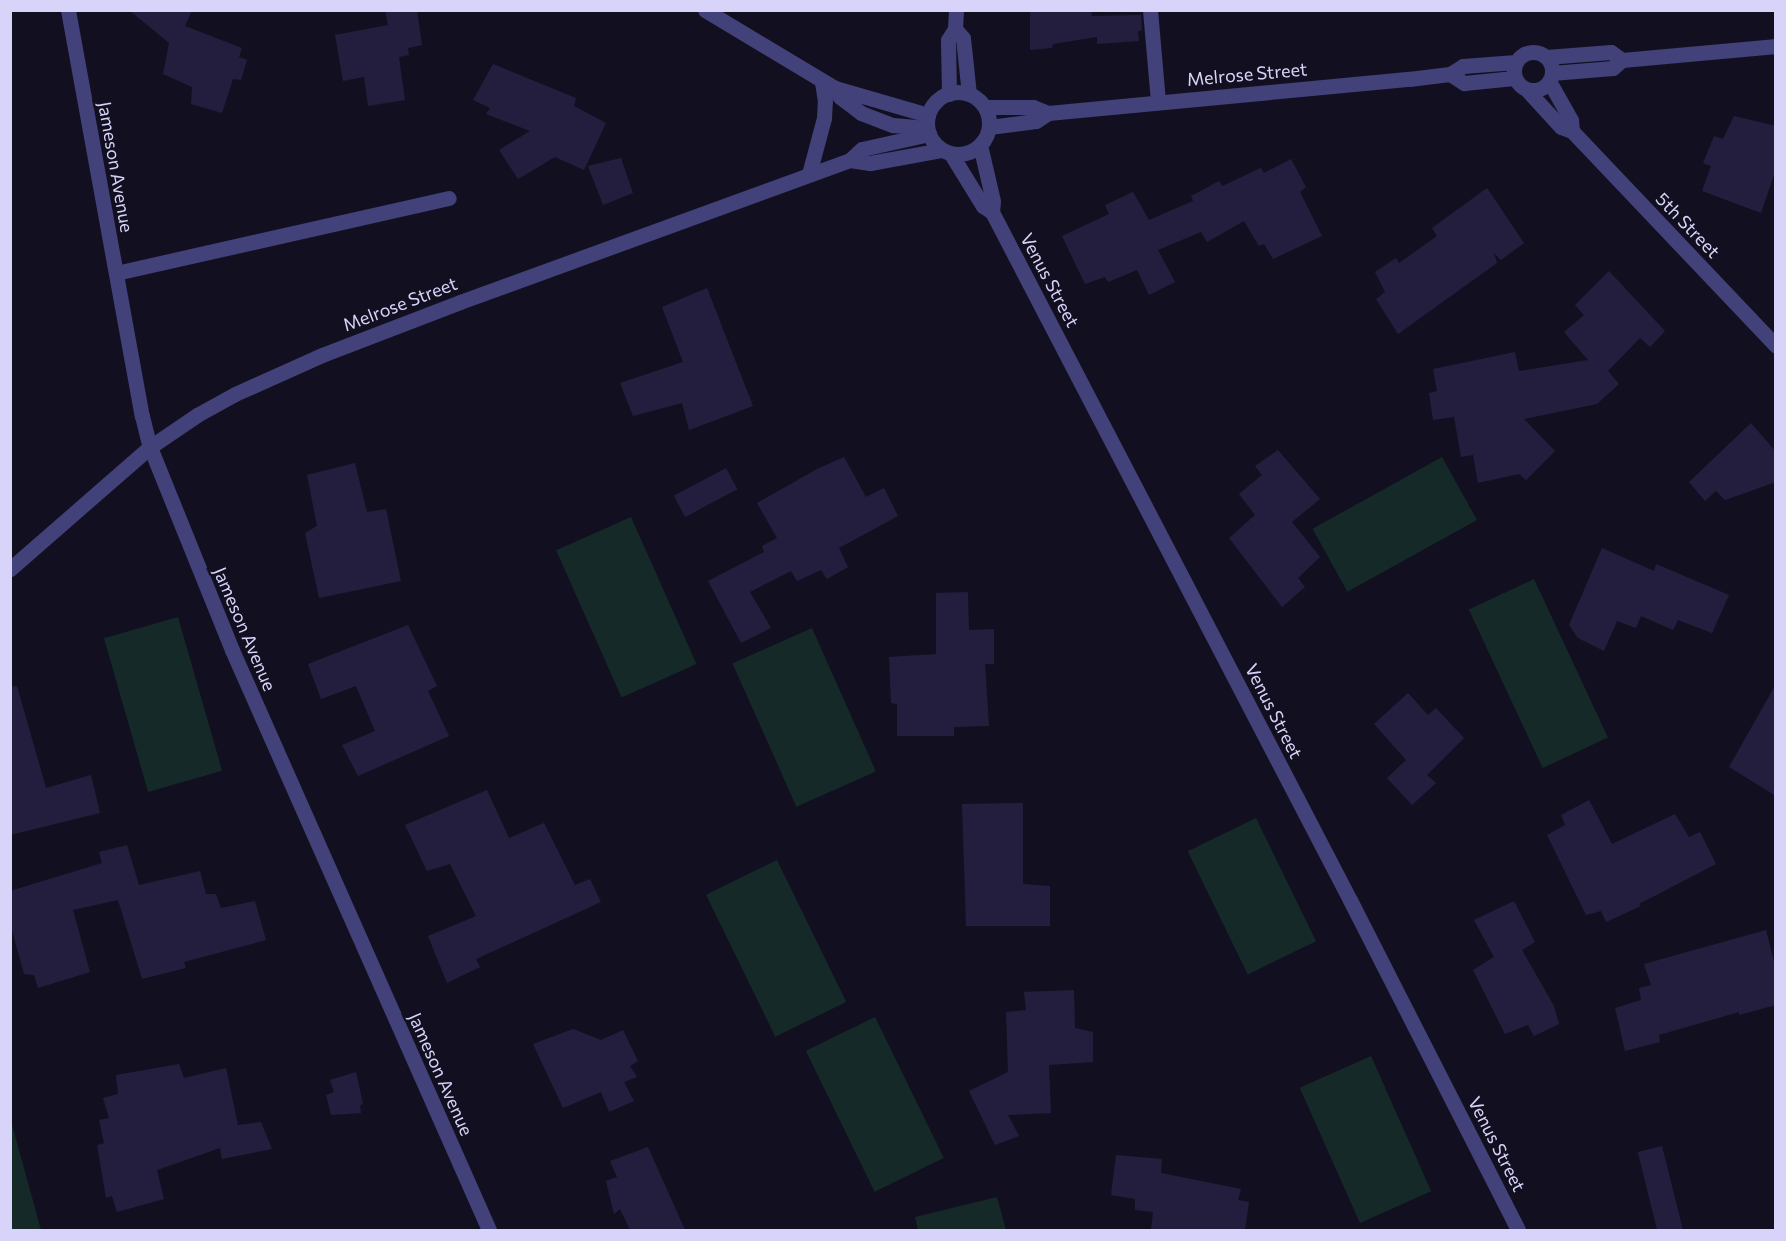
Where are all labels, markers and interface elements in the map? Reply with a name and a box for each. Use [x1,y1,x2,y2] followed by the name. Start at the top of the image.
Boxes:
[1186,58,1308,90] street label: Melrose Street
[94,100,138,234] street label: Jameson Avenue
[1652,188,1724,262] street label: 5th Street
[1016,229,1084,331] street label: Venus Street
[340,272,460,336] street label: Melrose Street
[209,564,281,694] street label: Jameson Avenue
[1241,660,1307,762] street label: Venus Street
[404,1009,478,1139] street label: Jameson Avenue
[1464,1093,1530,1195] street label: Venus Street

